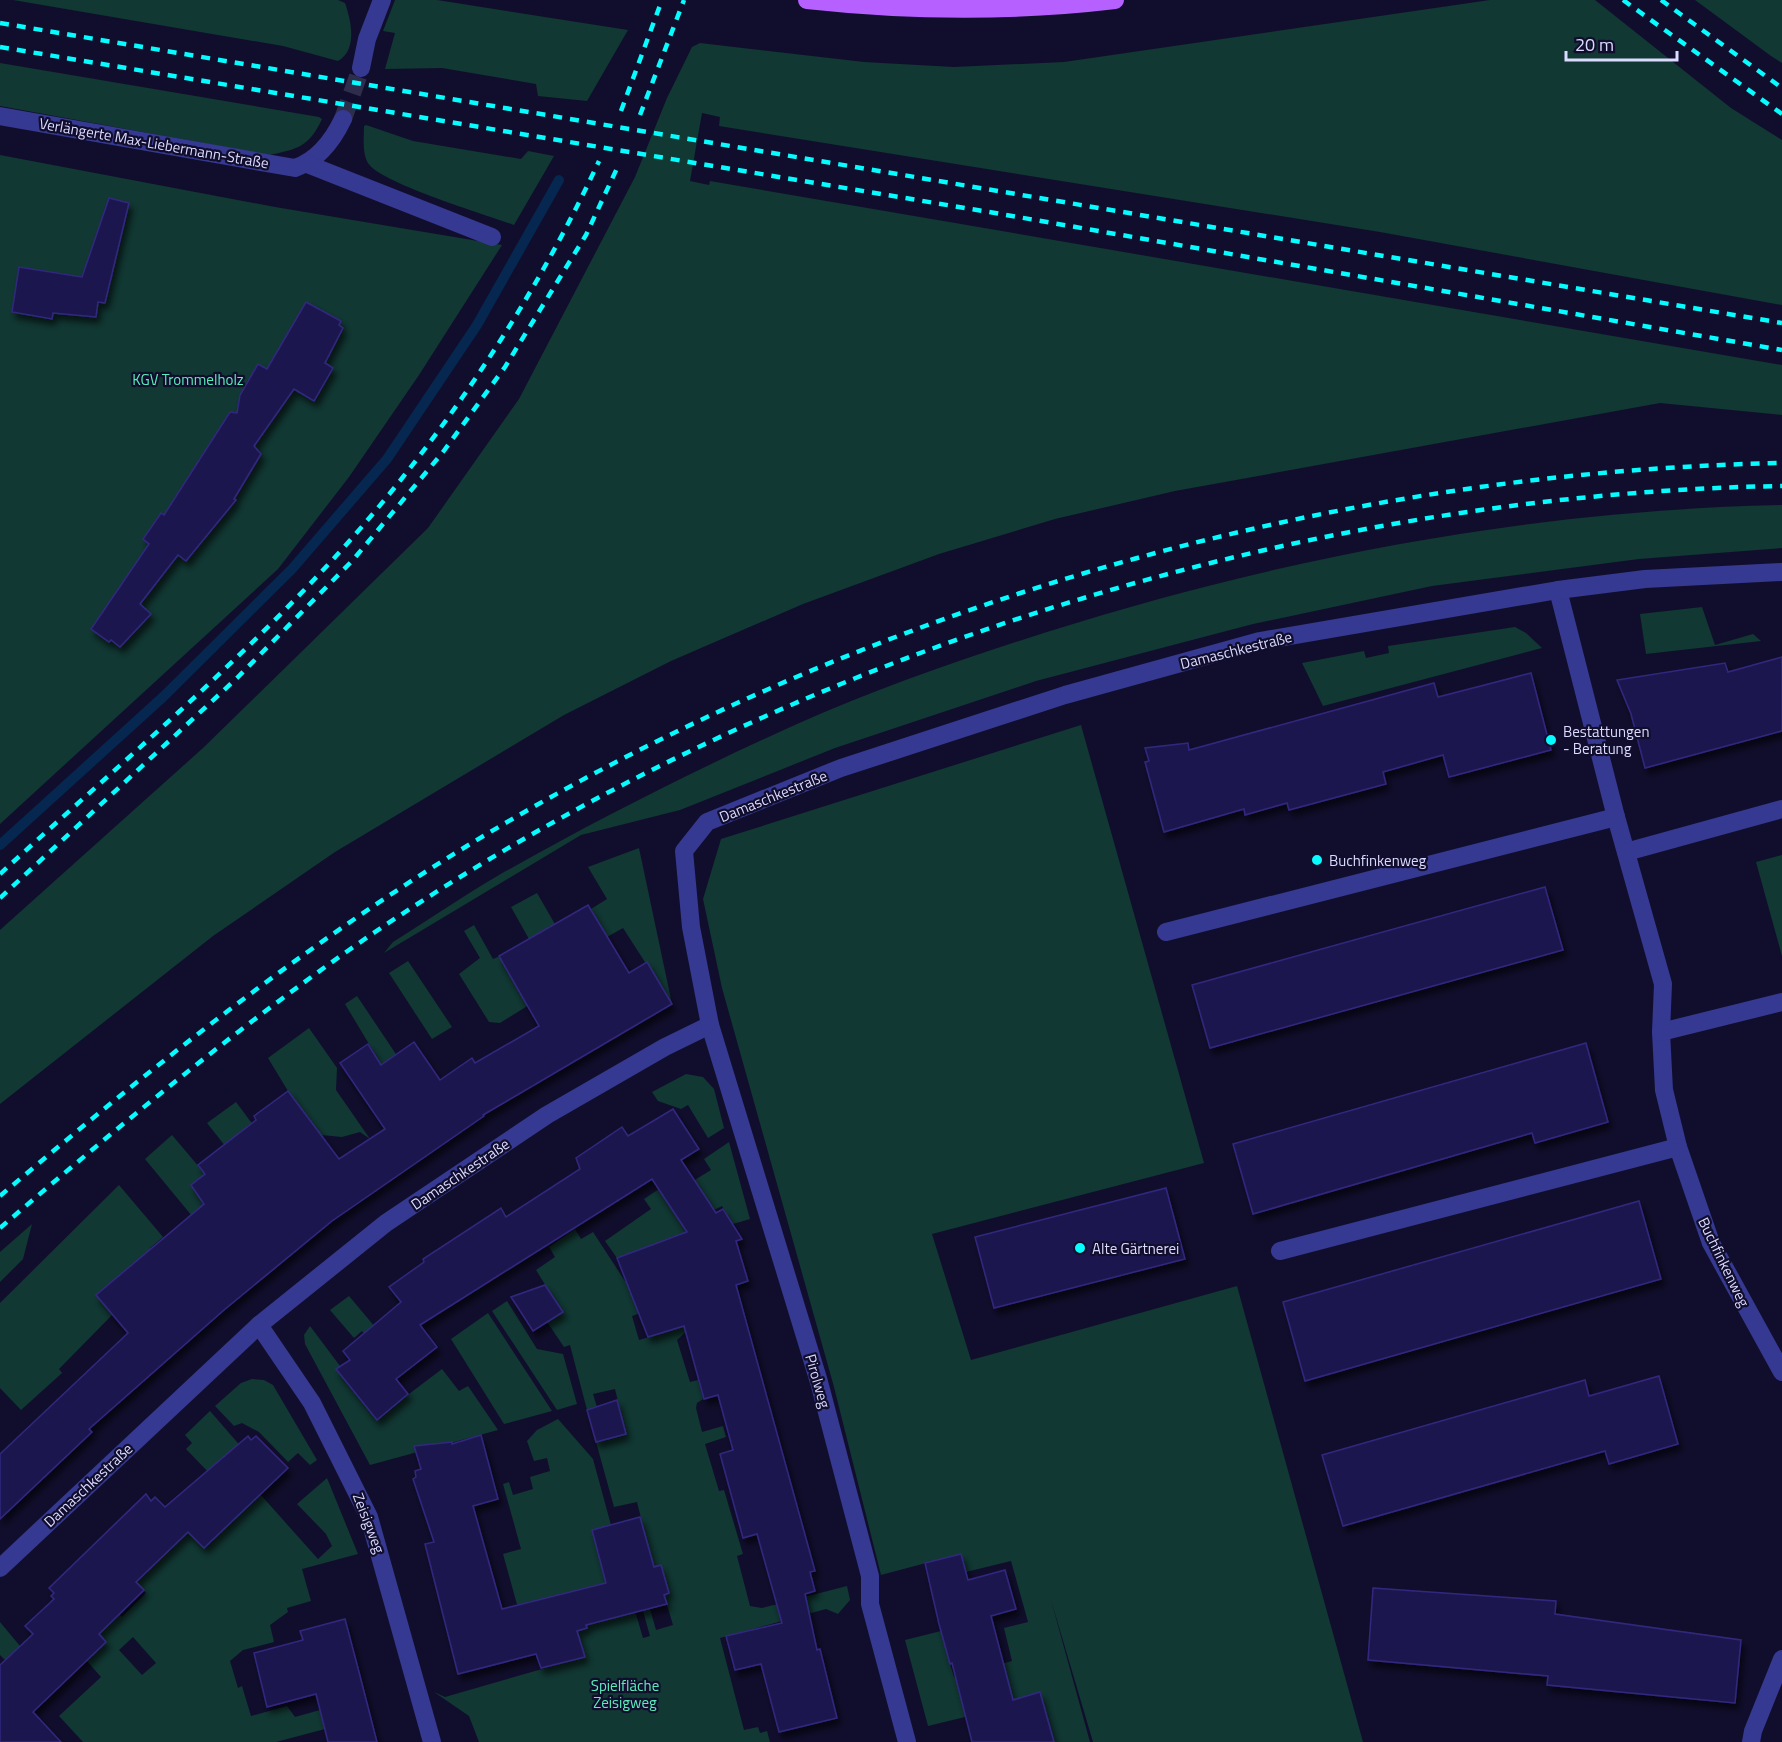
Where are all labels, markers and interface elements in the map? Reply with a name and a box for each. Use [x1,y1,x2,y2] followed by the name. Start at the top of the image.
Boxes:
[1566,24,1677,62] scale bar
[1575,31,1614,58] text: 20 m
[37,111,271,175] street label: Verlängerte Max-Liebermann-Straße
[132,368,244,391] park label: KGV Trommelholz
[1178,625,1294,675] street label: Damaschkestraße
[1563,720,1649,760] place label: Bestattungen - Beratung
[1544,733,1558,747] marker: Bestattungen - Beratung
[716,764,830,828] street label: Damaschkestraße
[1329,849,1427,872] place label: Buchfinkenweg
[1310,853,1324,867] marker: Buchfinkenweg
[406,1132,514,1216] street label: Damaschkestraße
[1692,1213,1756,1311] street label: Buchfinkenweg
[1092,1237,1179,1260] place label: Alte Gärtnerei
[1073,1241,1087,1255] marker: Alte Gärtnerei
[799,1351,837,1411] street label: Pirolweg
[38,1438,138,1532] street label: Damaschkestraße
[347,1489,391,1557] street label: Zeisigweg
[591,1674,659,1714] park label: Spielfläche Zeisigweg

